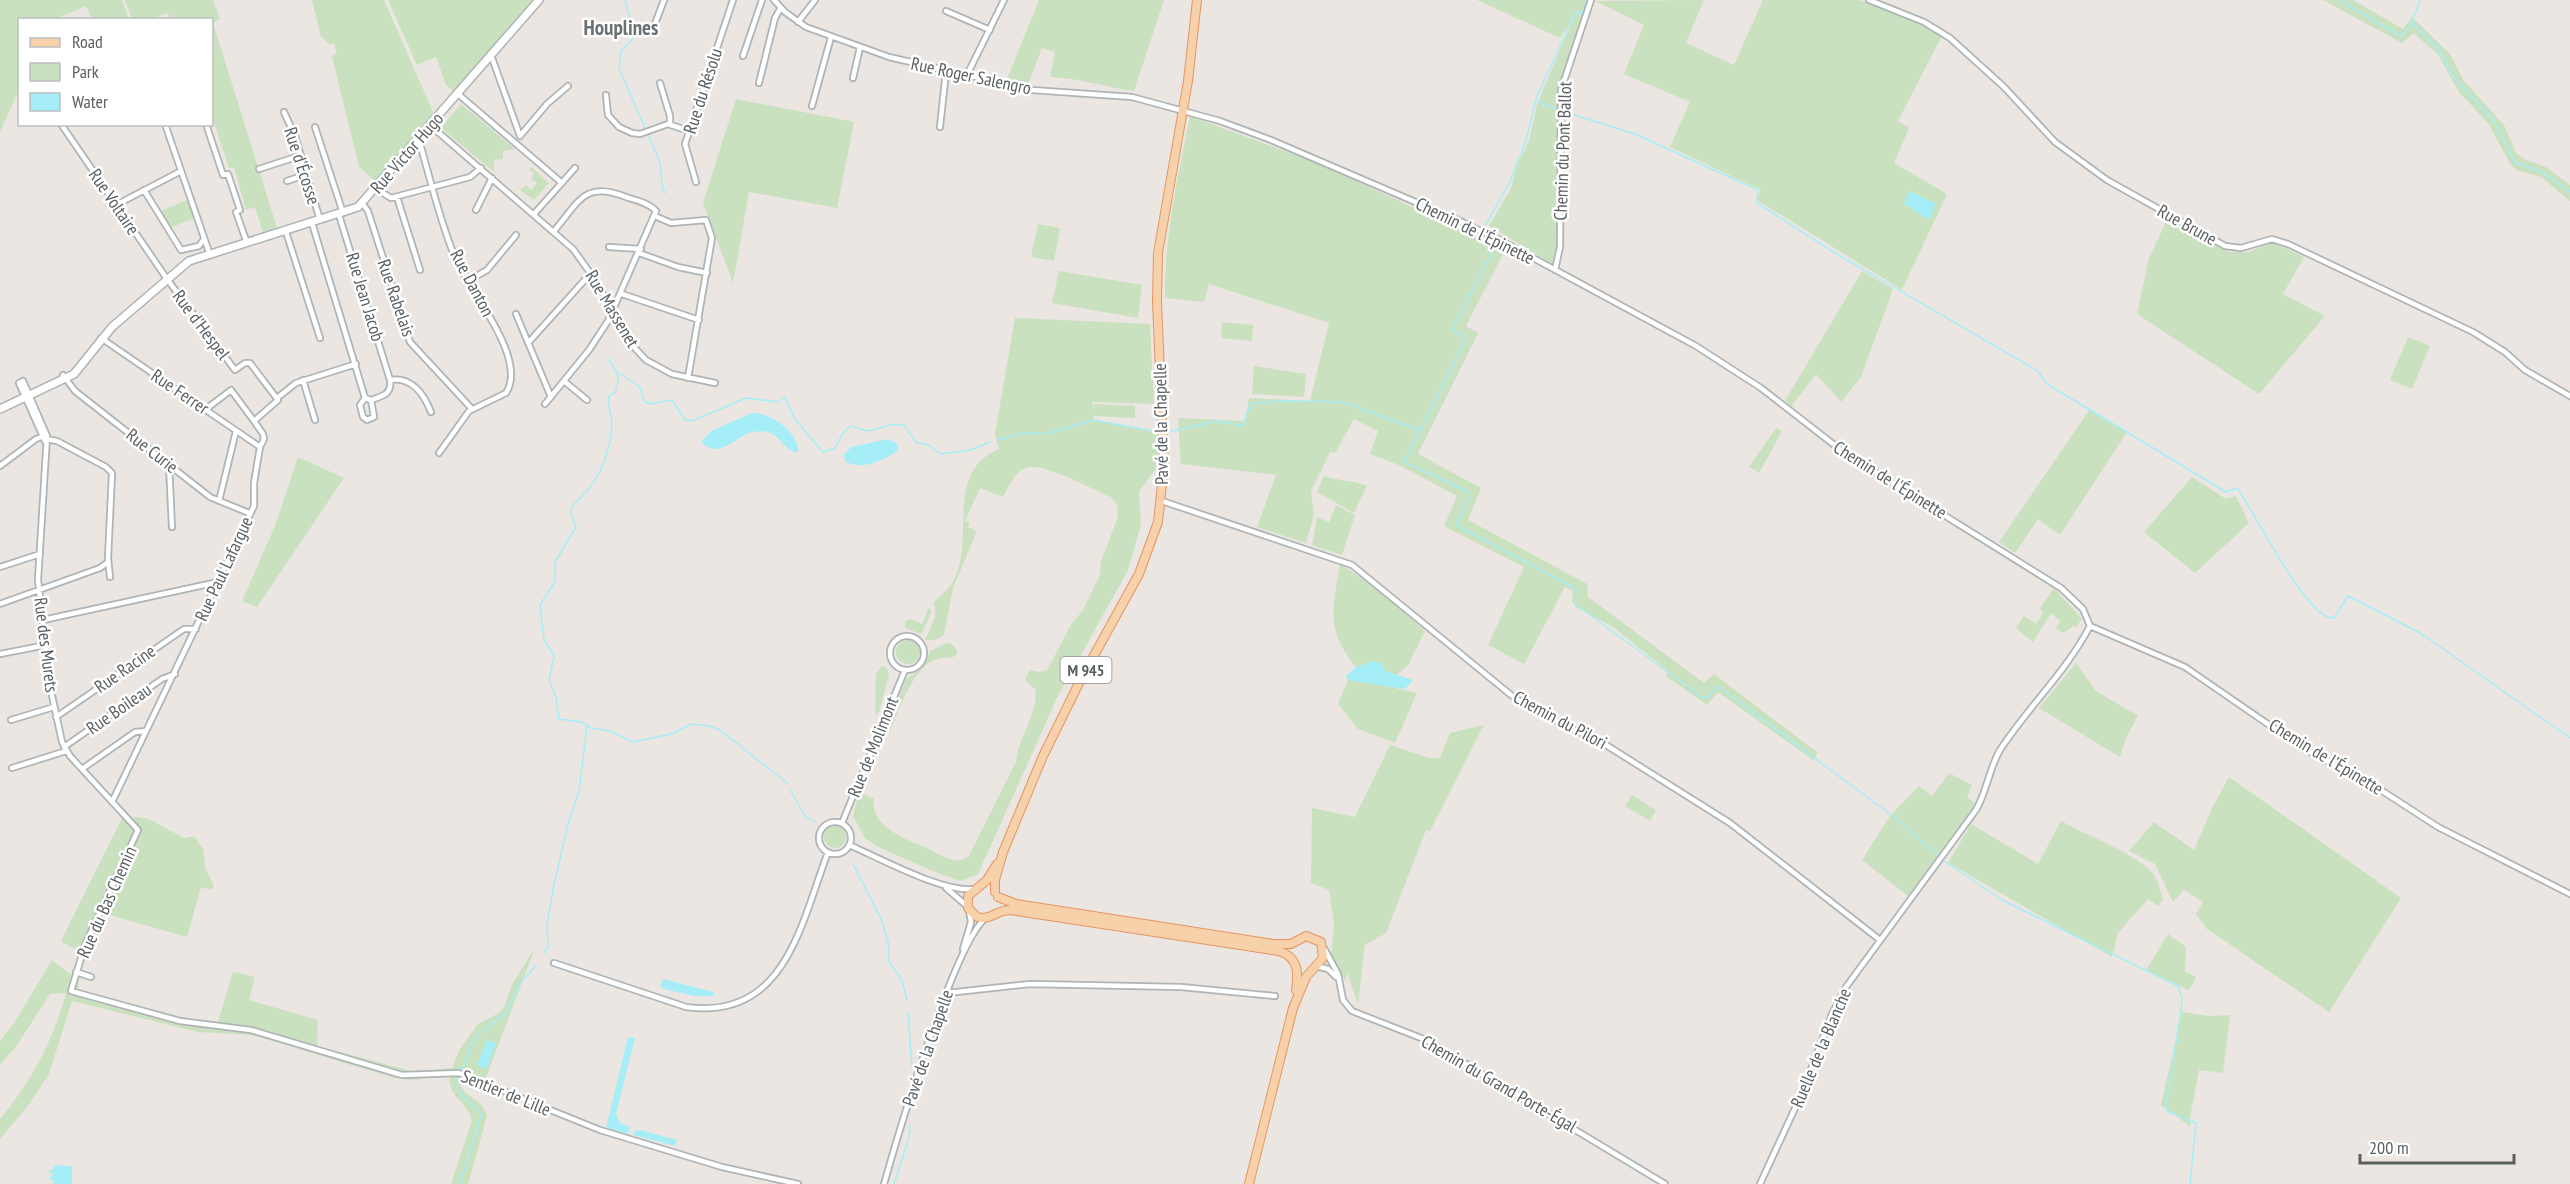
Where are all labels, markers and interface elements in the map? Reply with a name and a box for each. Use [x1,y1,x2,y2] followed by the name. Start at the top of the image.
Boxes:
[584,14,658,41] district label: Houplines
[18,18,213,126] legend
[72,30,103,53] text: Road
[678,45,727,136] street label: Rue du Résolu
[909,52,1034,100] street label: Rue Roger Salengro
[72,60,99,83] text: Park
[1549,81,1576,221] street label: Chemin du Pont Ballot
[72,90,108,113] text: Water
[365,107,448,198] street label: Rue Victor Hugo
[279,124,326,207] street label: Rue d'Écosse
[84,164,145,239] street label: Rue Voltaire
[1412,192,1538,269] street label: Chemin de l'Épinette
[2154,199,2221,250] street label: Rue Brune
[445,245,500,320] street label: Rue Danton
[341,250,390,344] street label: Rue Jean Jacob
[373,256,420,339] street label: Rue Rabelais
[580,266,645,352] street label: Rue Massenet
[168,285,236,365] street label: Rue d'Hespel
[1148,363,1173,485] street label: Pavé de la Chapelle
[147,364,214,419] street label: Rue Ferrer
[122,423,183,478] street label: Rue Curie
[1829,436,1951,524] street label: Chemin de l'Épinette
[189,513,258,625] street label: Rue Paul Lafargue
[29,596,64,694] street label: Rue des Murets
[90,639,160,698] street label: Rue Racine
[1060,657,1112,683] road number: M 945
[82,678,156,739] street label: Rue Boileau
[1509,685,1611,754] street label: Chemin du Pilori
[842,693,903,800] street label: Rue de Molimont
[2265,713,2388,800] street label: Chemin de l'Épinette
[72,842,141,961] street label: Rue du Bas Chemin
[1785,985,1856,1111] street label: Ruelle de la Blanche
[897,987,958,1109] street label: Pavé de la Chapelle
[1417,1030,1582,1138] street label: Chemin du Grand Porte-Égal
[458,1064,554,1121] street label: Sentier de Lille
[2360,1127,2514,1165] scale bar
[2369,1136,2409,1159] text: 200 m

